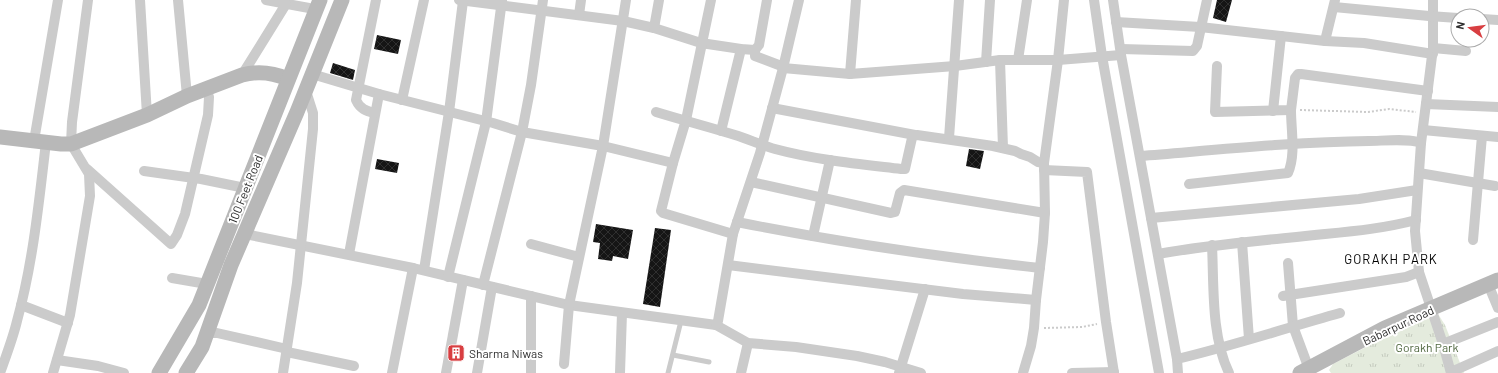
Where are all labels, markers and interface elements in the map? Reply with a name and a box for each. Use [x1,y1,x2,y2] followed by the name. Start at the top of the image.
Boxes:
[1450,8,1490,48] north arrow
[1453,20,1467,31] text: N
[225,153,265,225] street label: 100 Feet Road
[1344,251,1438,267] district label: GORAKH PARK
[1360,302,1436,348] street label: Babarpur Road
[1396,340,1458,354] park label: Gorakh Park
[446,343,466,363] building icon: Sharma Niwas
[469,346,543,360] place label: Sharma Niwas

